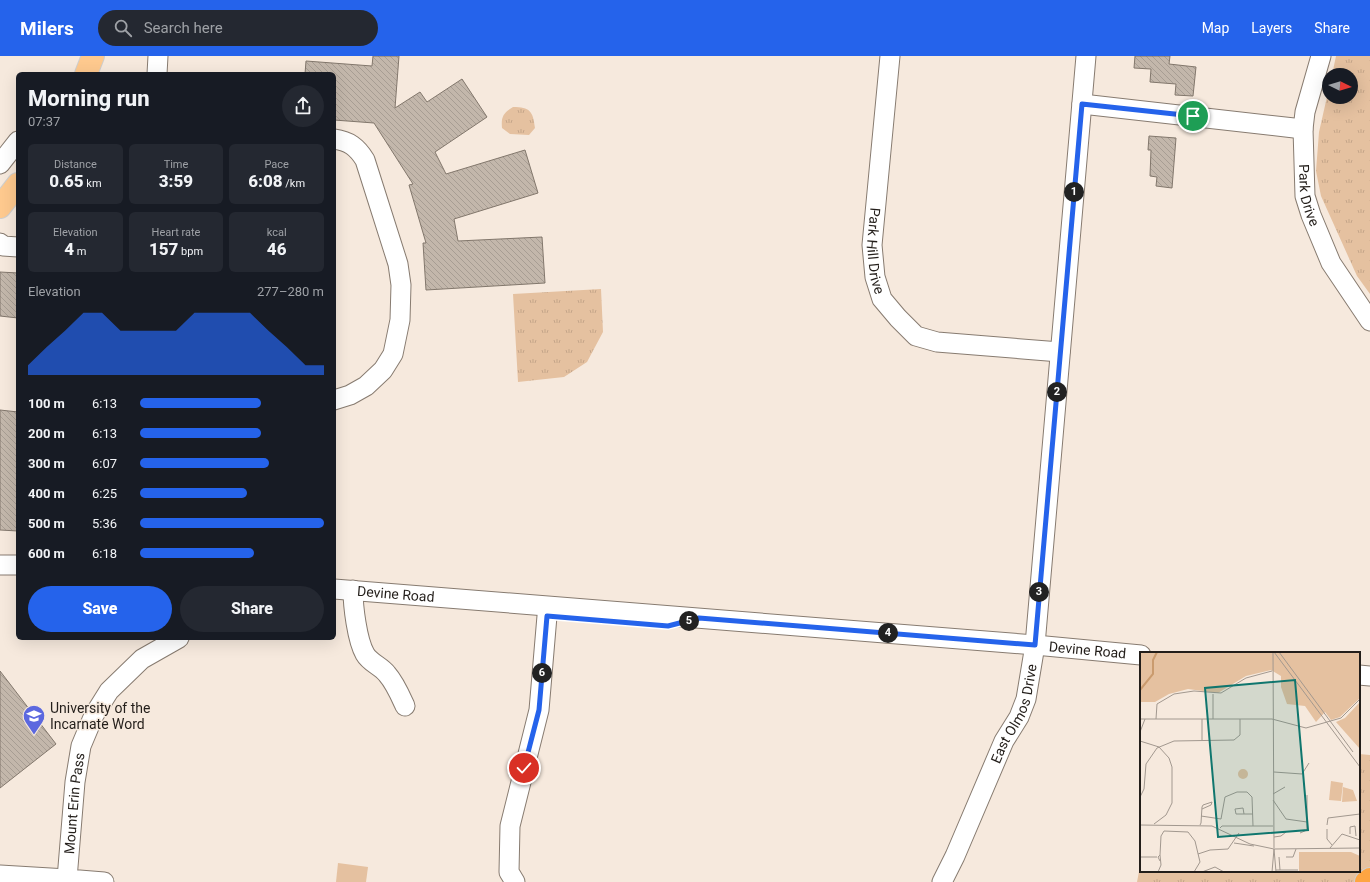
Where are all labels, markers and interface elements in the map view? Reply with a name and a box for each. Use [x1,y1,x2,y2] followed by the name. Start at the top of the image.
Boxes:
[98,10,378,46] search box
[20,17,74,40] text: Milers
[112,17,134,39] icon: search
[144,19,223,37] text: Search here
[1202,20,1229,36] text: Map
[1251,20,1292,36] text: Layers
[1314,20,1350,36] text: Share
[1322,68,1358,104] north arrow
[1322,68,1358,104] map controls
[282,85,324,127] button: share
[28,86,150,111] text: Morning run
[1176,99,1210,133] pin
[1182,105,1204,127] icon: arrive
[28,114,60,129] text: 07:37
[54,158,97,171] text: Distance
[164,158,188,171] text: Time
[264,158,289,171] text: Pace
[1296,164,1323,229] street label: Park Drive
[49,171,84,191] text: 0.65
[159,171,193,191] text: 3:59
[248,171,283,191] text: 6:08
[84,177,102,190] text: km
[283,177,305,190] text: /km
[1064,182,1084,202] pin: 1
[1071,185,1077,198] text: 1
[864,207,888,296] street label: Park Hill Drive
[53,226,98,239] text: Elevation
[152,226,200,239] text: Heart rate
[267,226,287,239] text: kcal
[64,239,74,259] text: 4
[149,239,178,259] text: 157
[267,239,286,259] text: 46
[74,245,86,258] text: m
[178,245,203,258] text: bpm
[28,284,81,299] text: Elevation
[257,284,324,299] text: 277–280 m
[1047,382,1067,402] pin: 2
[1054,385,1060,398] text: 2
[28,396,65,411] text: 100 m
[92,396,117,411] text: 6:13
[28,426,65,441] text: 200 m
[92,426,117,441] text: 6:13
[28,456,65,471] text: 300 m
[92,456,117,471] text: 6:07
[28,486,65,501] text: 400 m
[92,486,117,501] text: 6:25
[28,516,65,531] text: 500 m
[92,516,117,531] text: 5:36
[28,546,65,561] text: 600 m
[92,546,117,561] text: 6:18
[1029,582,1049,602] pin: 3
[357,583,435,605] street label: Devine Road
[1036,585,1042,598] text: 3
[28,586,172,632] button: Save
[180,586,324,632] button: Share
[679,611,699,631] pin: 5
[686,614,692,627] text: 5
[878,623,898,643] pin: 4
[885,626,891,639] text: 4
[1048,638,1127,662] street label: Devine Road
[1140,652,1360,872] inset map
[532,663,552,683] pin: 6
[988,663,1040,766] street label: East Olmos Drive
[539,666,545,679] text: 6
[50,700,150,732] place label: University of the Incarnate Word
[21,703,47,736] school or university icon: University of the Incarnate Word
[507,751,541,785] pin
[61,752,88,855] street label: Mount Erin Pass
[513,757,535,779] icon: check

